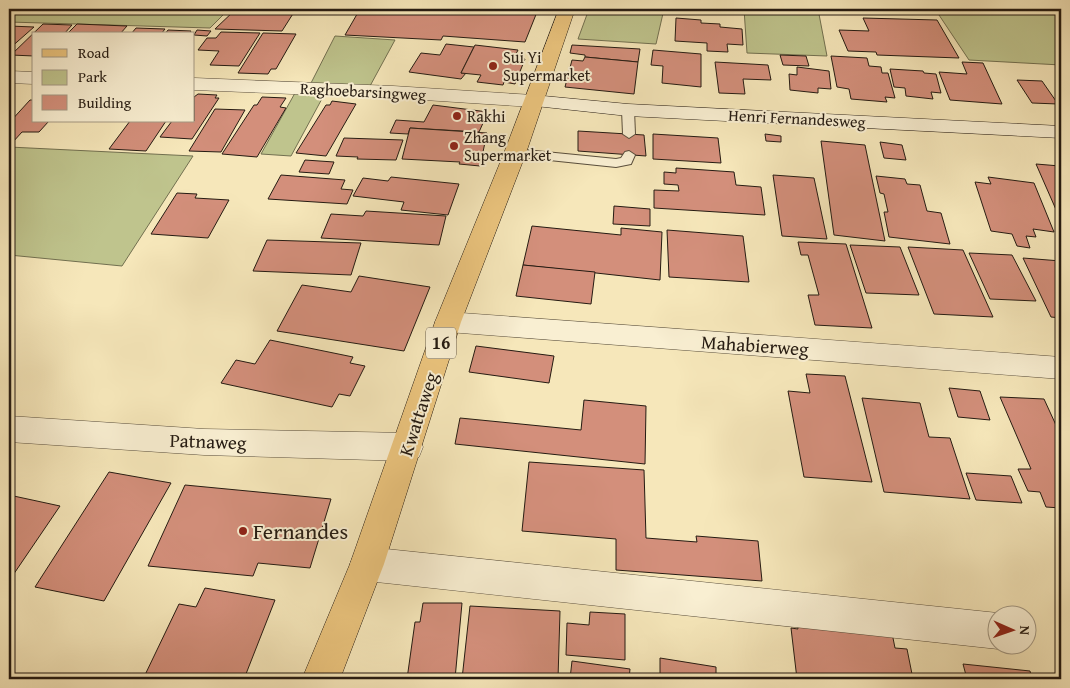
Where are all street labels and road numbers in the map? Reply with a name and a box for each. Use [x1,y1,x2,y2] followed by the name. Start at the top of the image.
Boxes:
[299,76,427,106] street label: Raghoebarsingweg
[728,102,866,134] street label: Henri Fernandesweg
[700,327,810,363] street label: Mahabierweg
[426,328,456,358] road number: 16
[391,368,445,460] street label: Kwattaweg
[169,426,247,456] street label: Patnaweg

